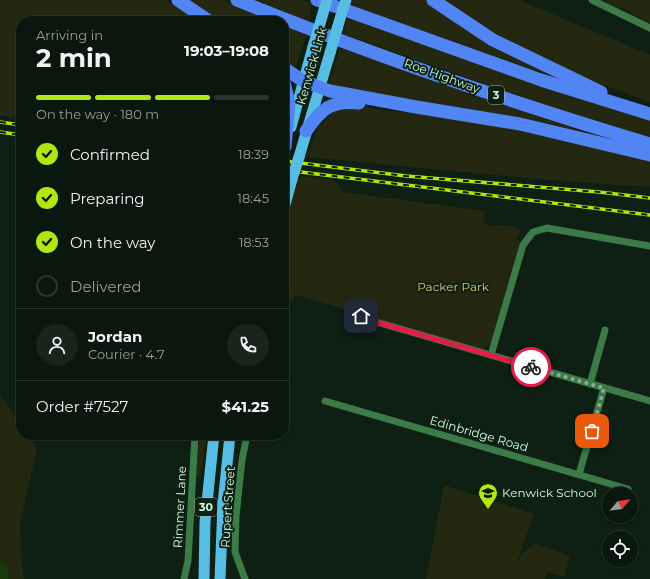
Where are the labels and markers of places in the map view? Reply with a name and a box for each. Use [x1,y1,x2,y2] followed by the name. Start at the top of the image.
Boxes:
[344,299,378,333] pin
[575,414,609,448] pin
[477,482,499,510] school or university icon: Kenwick School
[502,485,597,500] place label: Kenwick School

